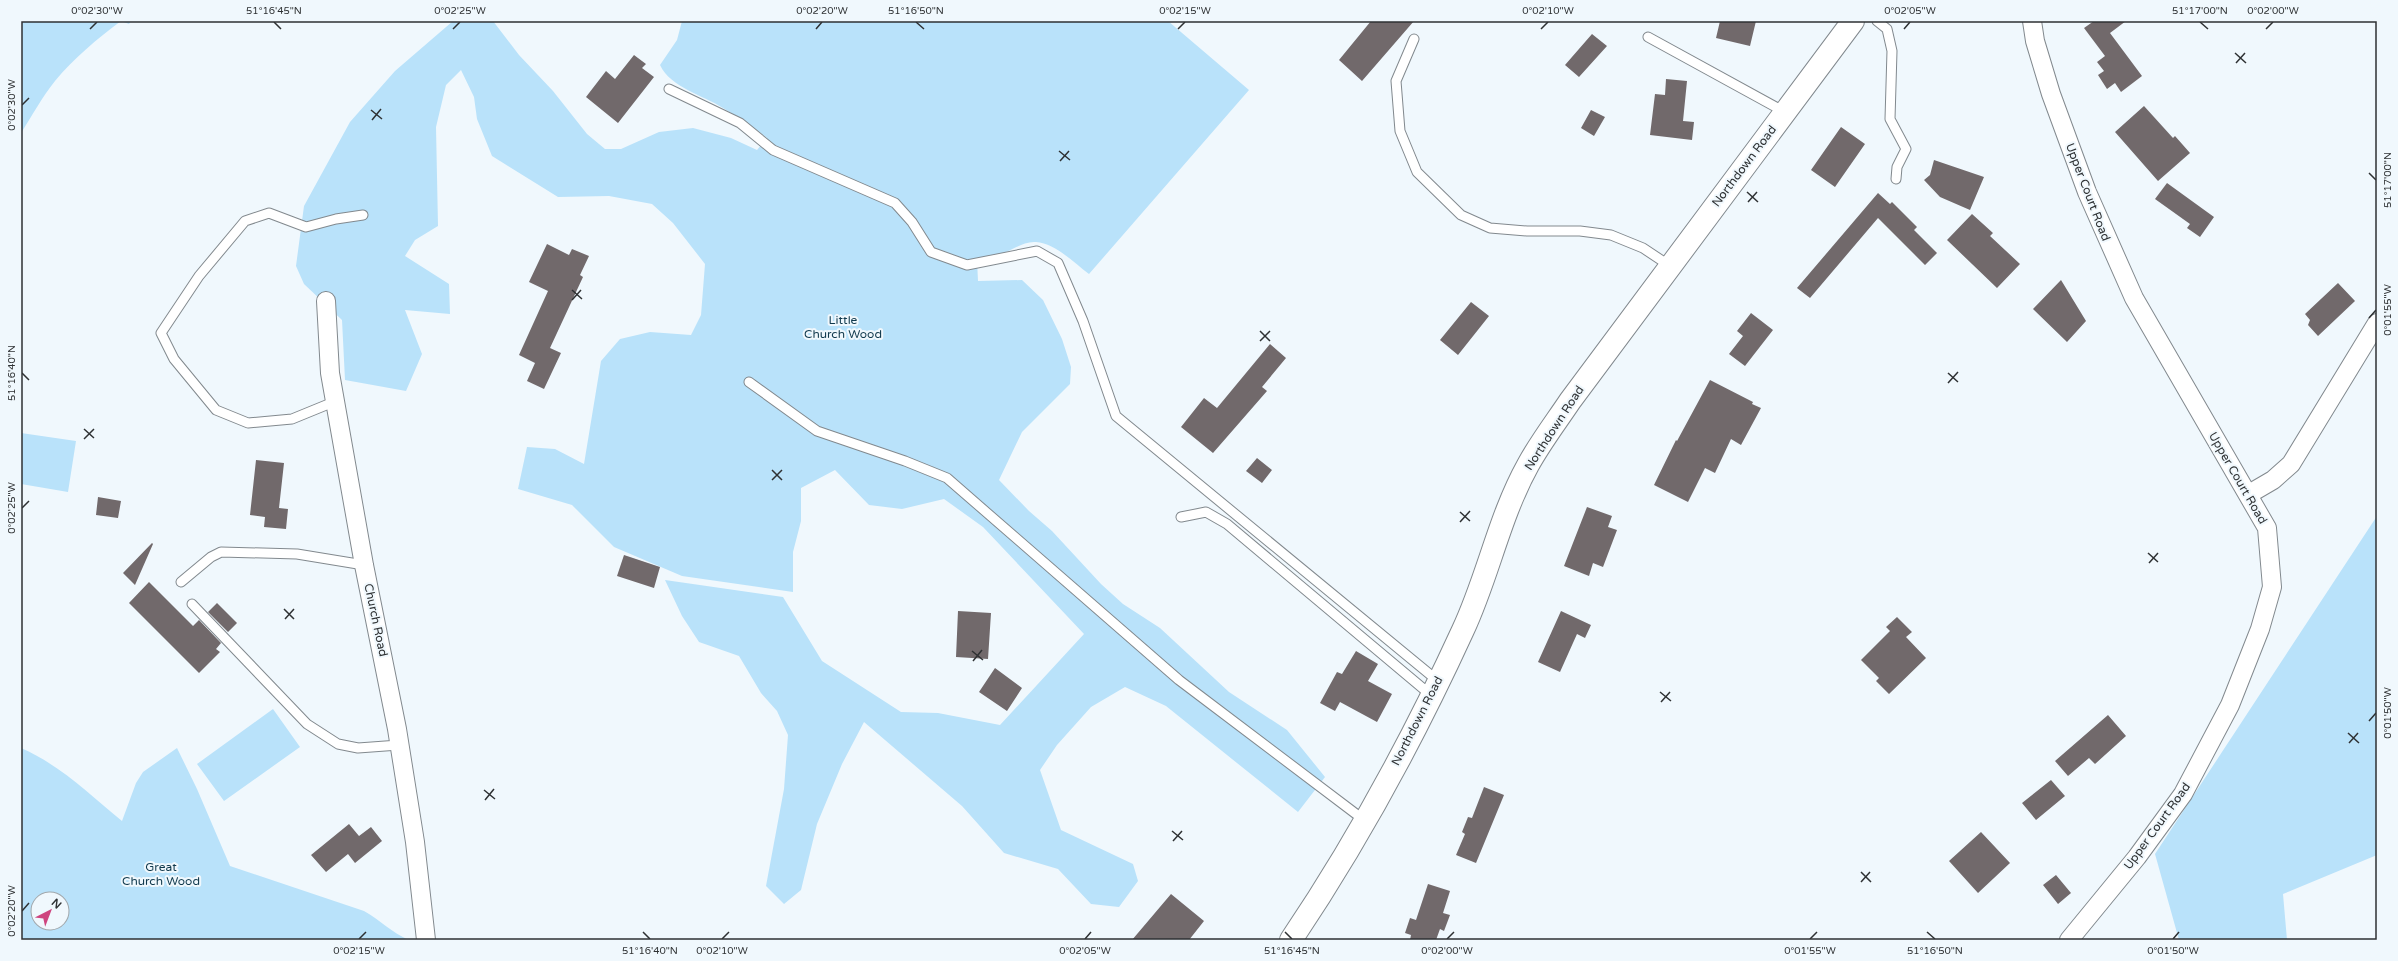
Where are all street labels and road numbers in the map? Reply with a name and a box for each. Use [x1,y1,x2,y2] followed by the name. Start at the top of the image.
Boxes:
[1709,123,1779,209] street label: Northdown Road
[2063,141,2113,243] street label: Upper Court Road
[1521,383,1587,473] street label: Northdown Road
[2206,430,2270,526] street label: Upper Court Road
[361,582,391,658] street label: Church Road
[1388,674,1446,768] street label: Northdown Road
[2121,780,2193,872] street label: Upper Court Road

